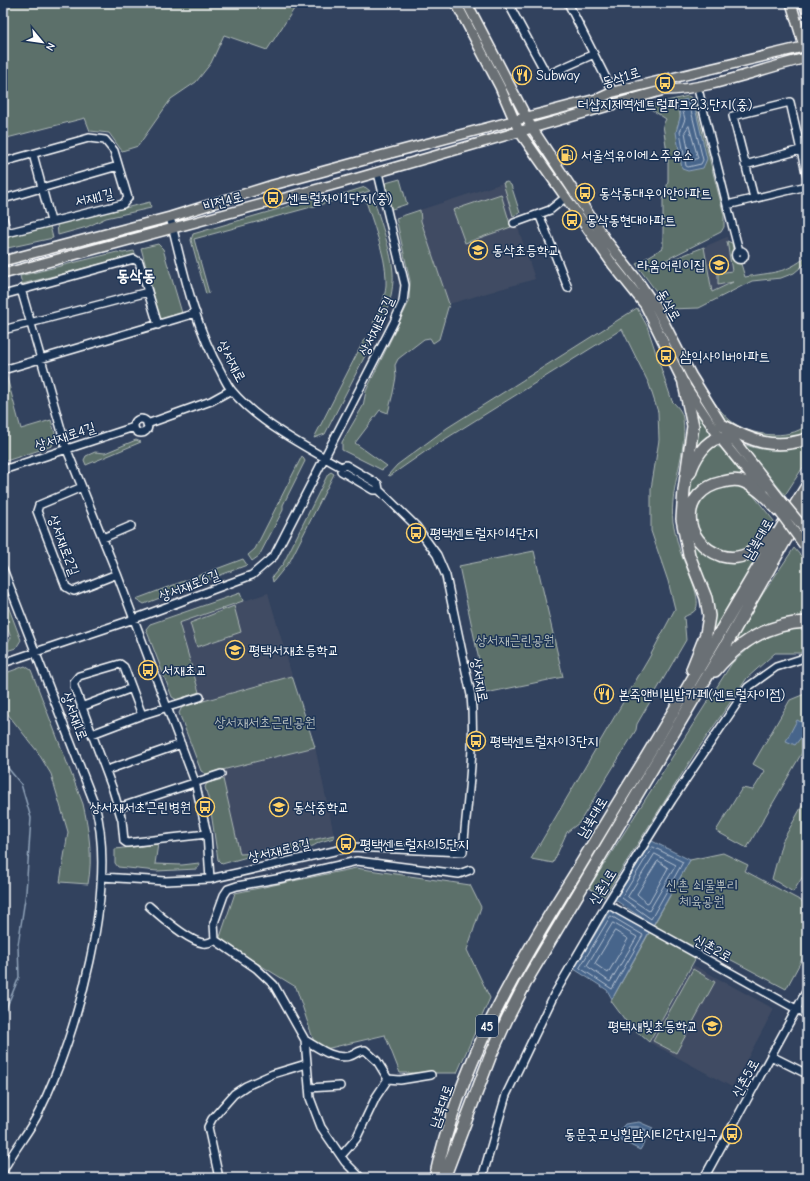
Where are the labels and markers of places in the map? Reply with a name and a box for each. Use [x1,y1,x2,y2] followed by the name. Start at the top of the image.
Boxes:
[511,64,533,86] restaurant icon: Subway
[536,67,581,84] place label: Subway
[654,72,676,94] bus stop icon: 더샵지제역센트럴파크2,3,단지(중)
[577,96,753,113] place label: 더샵지제역센트럴파크2,3,단지(중)
[556,144,578,166] fuel station icon: 서울석유이에스주유소
[581,147,694,164] place label: 서울석유이에스주유소
[574,182,596,204] bus stop icon: 동삭동대우이안아파트
[599,185,712,202] place label: 동삭동대우이안아파트
[262,187,284,209] bus stop icon: 센트럴자이1단지(중)
[287,190,392,207] place label: 센트럴자이1단지(중)
[561,209,583,231] bus stop icon: 동삭동현대아파트
[586,212,676,229] place label: 동삭동현대아파트
[467,239,489,261] school or university icon: 동삭초등학교
[492,242,560,259] place label: 동삭초등학교
[708,254,730,276] school or university icon: 라움어린이집
[637,257,705,274] place label: 라움어린이집
[655,345,677,367] bus stop icon: 삼익사이버아파트
[680,348,770,365] place label: 삼익사이버아파트
[405,522,427,544] bus stop icon: 평택센트럴자이4단지
[430,525,538,542] place label: 평택센트럴자이4단지
[224,639,246,661] school or university icon: 평택서재초등학교
[249,642,339,659] place label: 평택서재초등학교
[137,659,159,681] bus stop icon: 서재초교
[162,662,207,679] place label: 서재초교
[593,683,615,705] restaurant icon: 본죽앤비빔밥카페(센트럴자이점)
[618,686,785,703] place label: 본죽앤비빔밥카페(센트럴자이점)
[465,730,487,752] bus stop icon: 평택센트럴자이3단지
[490,733,598,750] place label: 평택센트럴자이3단지
[194,796,216,818] bus stop icon: 상서재서초근린병원
[268,796,290,818] school or university icon: 동삭중학교
[90,799,191,816] place label: 상서재서초근린병원
[293,799,349,816] place label: 동삭중학교
[335,833,357,855] bus stop icon: 평택센트럴자이5단지
[360,836,469,853] place label: 평택센트럴자이5단지
[701,1015,723,1037] school or university icon: 평택새빛초등학교
[608,1018,698,1035] place label: 평택새빛초등학교
[721,1123,743,1145] bus stop icon: 동문굿모닝힐맘시티2단지입구
[564,1126,718,1143] place label: 동문굿모닝힐맘시티2단지입구

